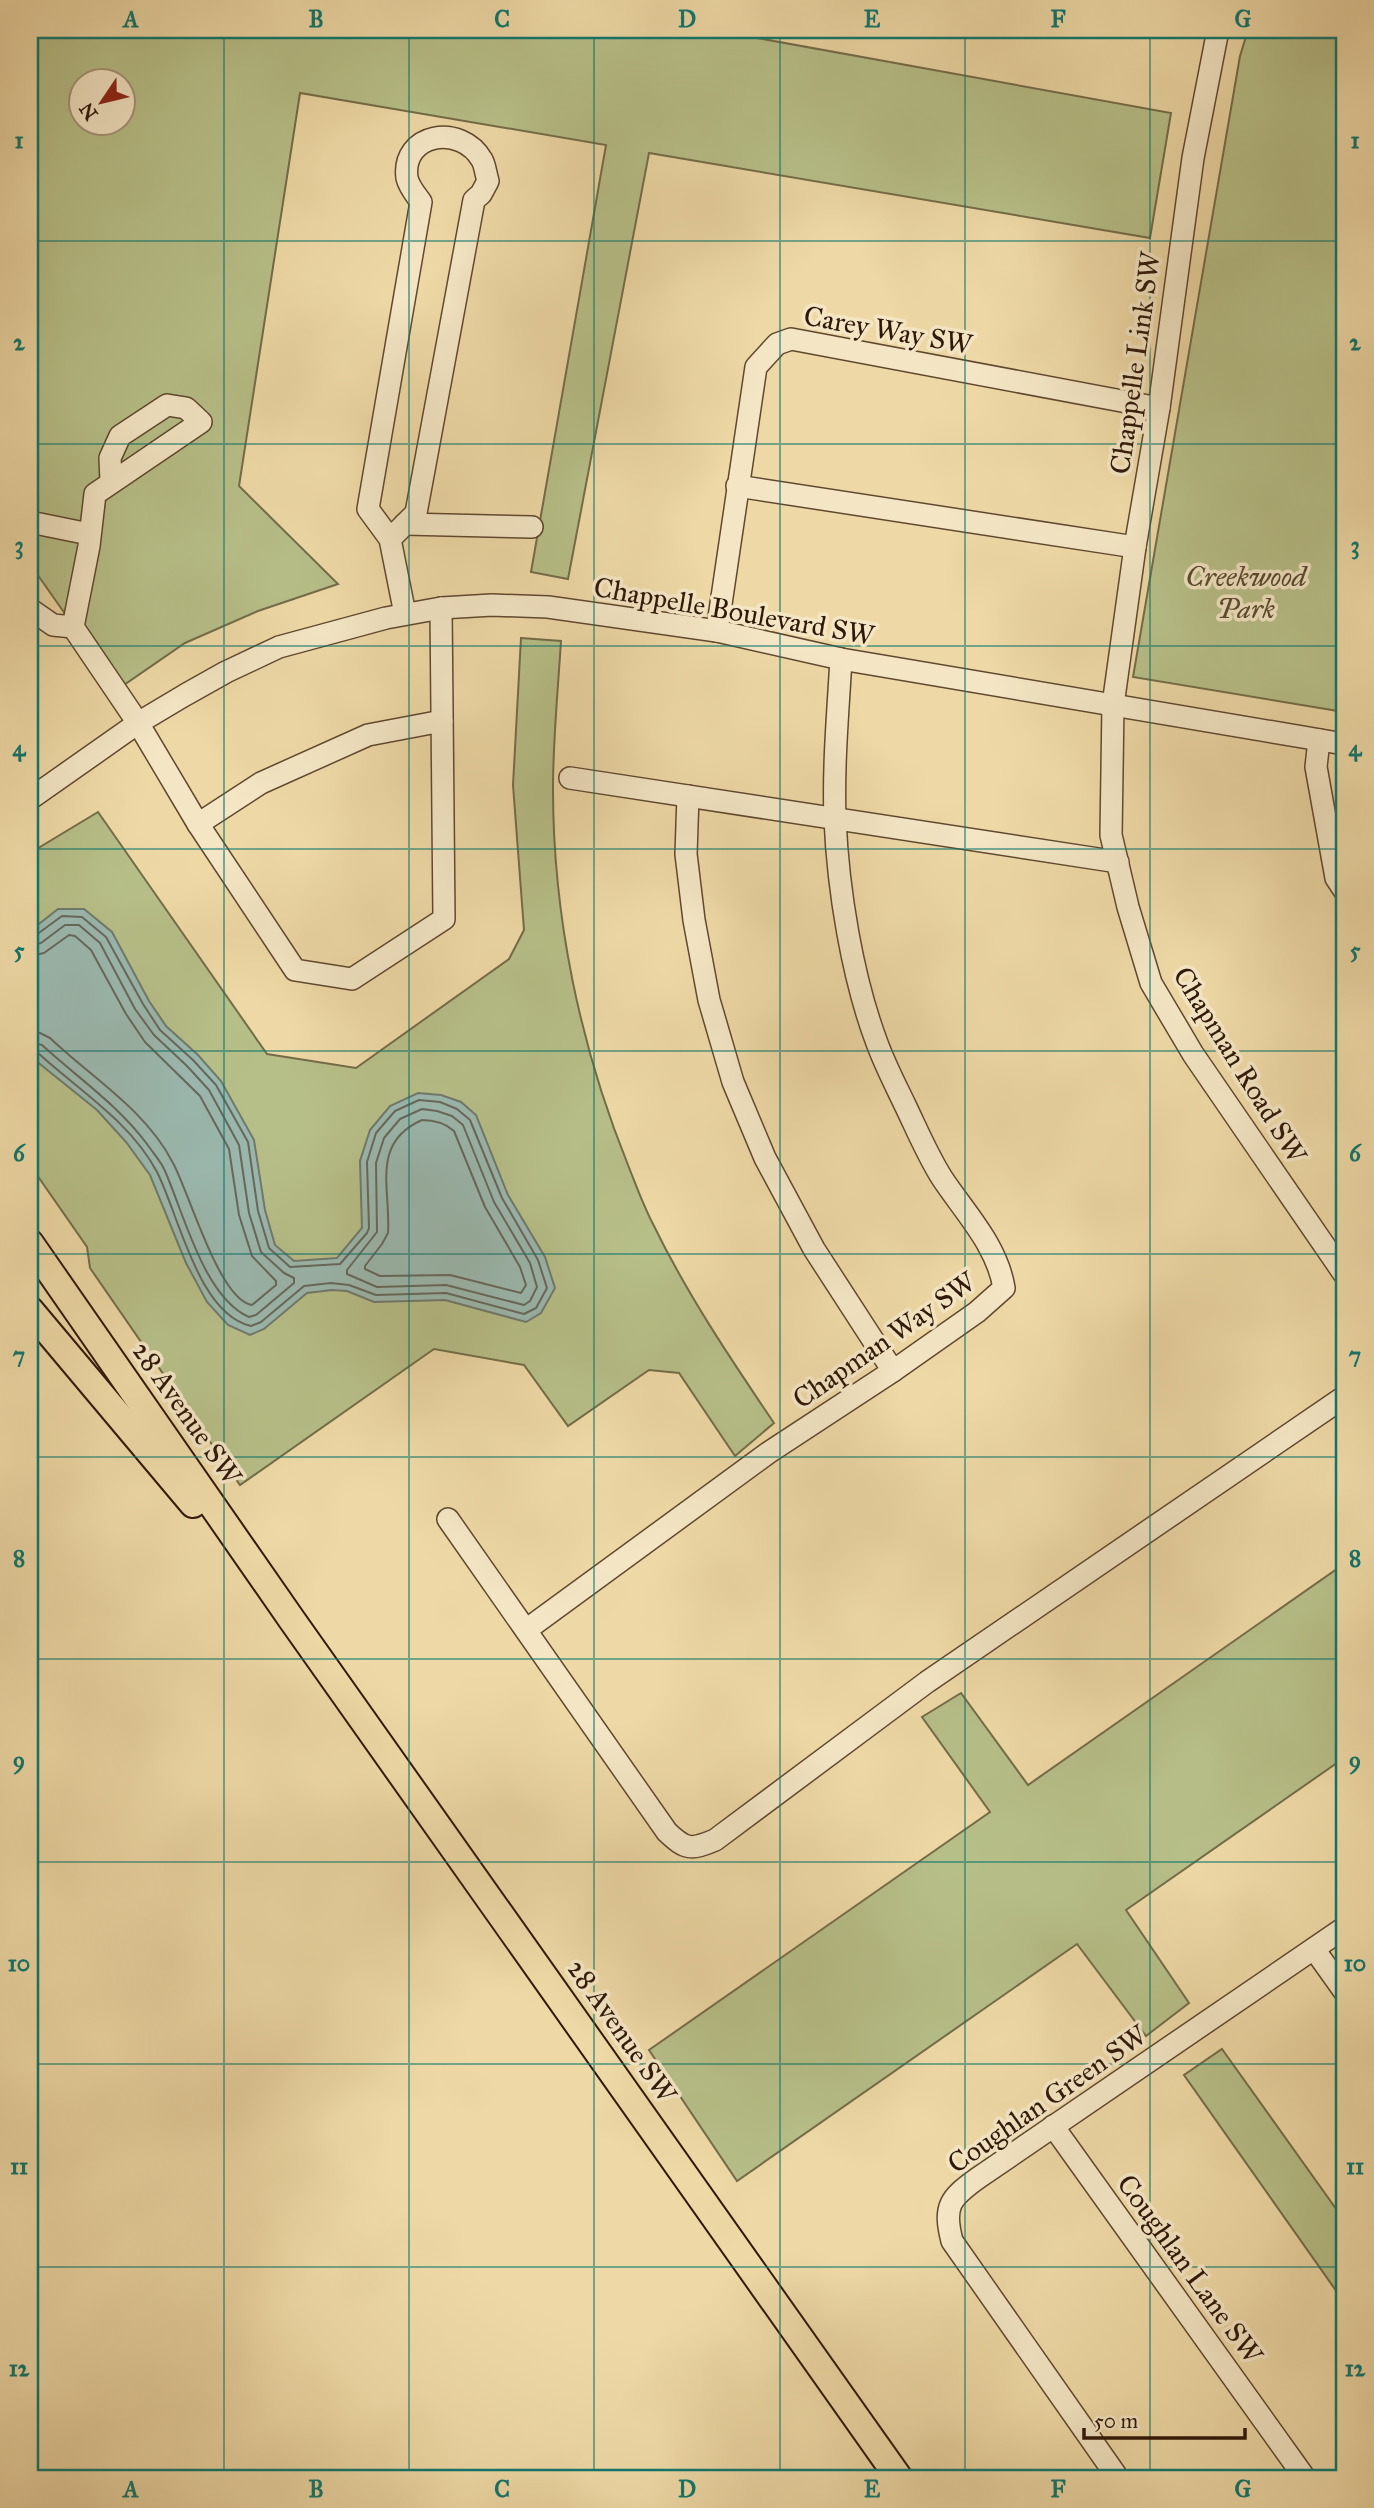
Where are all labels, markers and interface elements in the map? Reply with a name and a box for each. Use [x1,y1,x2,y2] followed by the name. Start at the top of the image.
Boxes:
[121,5,139,33] text: A
[308,5,324,33] text: B
[494,5,510,33] text: C
[678,5,696,33] text: D
[864,5,881,33] text: E
[1050,5,1066,33] text: F
[1235,5,1252,33] text: G
[66,66,136,136] north arrow
[74,98,103,125] text: N
[14,126,24,154] text: 1
[1350,126,1360,154] text: 1
[1102,248,1168,476] street label: Chappelle Link SW
[801,298,976,362] street label: Carey Way SW
[13,328,25,356] text: 2
[1349,328,1361,356] text: 2
[14,531,24,560] text: 3
[1350,531,1360,560] text: 3
[1186,559,1309,626] park label: Creekwood Park
[591,569,878,653] street label: Chappelle Boulevard SW
[13,734,27,762] text: 4
[1349,734,1363,762] text: 4
[14,936,25,964] text: 5
[1350,936,1361,964] text: 5
[1165,960,1315,1171] street label: Chapman Road SW
[13,1139,26,1167] text: 6
[1349,1139,1362,1167] text: 6
[786,1263,983,1416] street label: Chapman Way SW
[125,1334,250,1493] street label: 28 Avenue SW
[13,1341,25,1369] text: 7
[1349,1341,1361,1369] text: 7
[13,1544,25,1572] text: 8
[1349,1544,1361,1572] text: 8
[13,1746,25,1775] text: 9
[1349,1746,1361,1775] text: 9
[8,1949,30,1977] text: 10
[1344,1949,1366,1977] text: 10
[560,1952,685,2111] street label: 28 Avenue SW
[941,2016,1155,2181] street label: Coughlan Green SW
[10,2152,28,2180] text: 11
[1346,2152,1364,2180] text: 11
[1110,2167,1271,2372] street label: Coughlan Lane SW
[9,2354,30,2382] text: 12
[1345,2354,1366,2382] text: 12
[1084,2396,1244,2440] scale bar
[1094,2408,1139,2434] text: 50 m
[121,2475,139,2503] text: A
[308,2475,324,2503] text: B
[494,2475,510,2503] text: C
[678,2475,696,2503] text: D
[864,2475,881,2503] text: E
[1050,2475,1066,2503] text: F
[1235,2475,1252,2503] text: G

